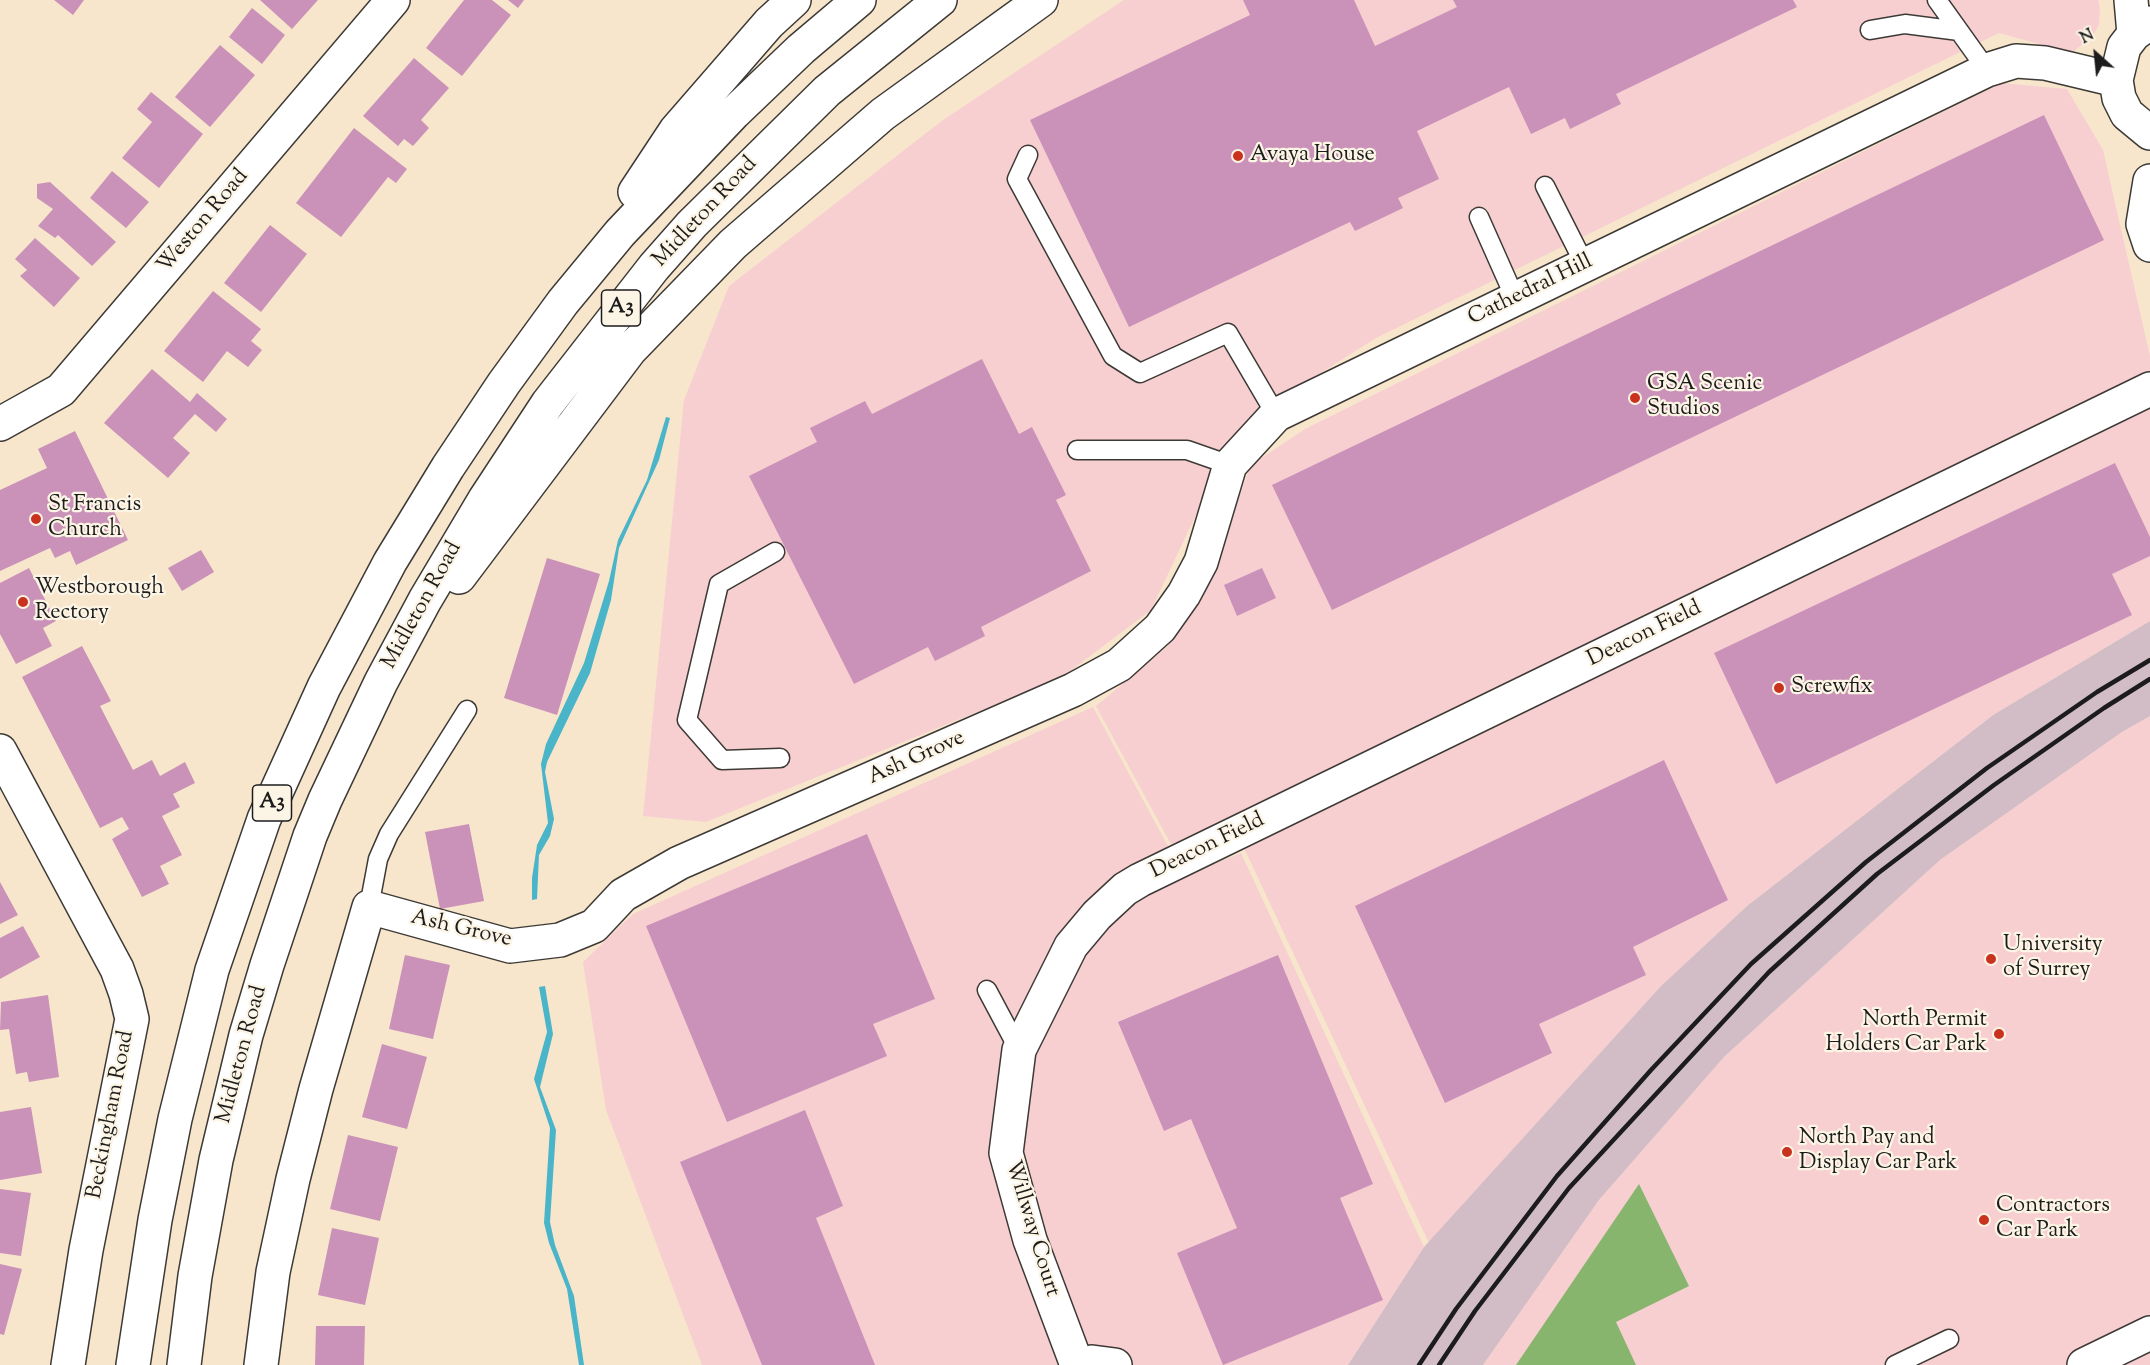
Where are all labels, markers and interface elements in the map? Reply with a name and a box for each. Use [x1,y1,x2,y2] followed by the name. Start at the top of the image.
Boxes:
[2066,24,2126,84] north arrow
[2077,24,2099,51] text: N
[1250,143,1375,169] place label: Avaya House
[1231,149,1245,163] marker: Avaya House
[648,152,764,274] street label: Midleton Road
[153,165,255,279] street label: Weston Road
[1464,250,1598,332] street label: Cathedral Hill
[602,290,640,326] road number: A3
[1647,372,1762,424] place label: GSA Scenic Studios
[1628,391,1642,405] marker: GSA Scenic Studios
[48,493,141,544] place label: St Francis Church
[29,512,43,526] marker: St Francis Church
[377,538,469,674] street label: Midleton Road
[35,576,164,628] place label: Westborough Rectory
[16,595,30,609] marker: Westborough Rectory
[1584,596,1706,674] street label: Deacon Field
[1791,675,1873,701] place label: Screwfix
[1772,681,1786,695] marker: Screwfix
[865,726,969,792] street label: Ash Grove
[252,785,292,821] road number: A3
[1147,808,1269,886] street label: Deacon Field
[408,906,514,954] street label: Ash Grove
[2003,933,2103,984] place label: University of Surrey
[1984,952,1998,966] marker: University of Surrey
[212,983,274,1127] street label: Midleton Road
[1825,1008,1987,1060] place label: North Permit Holders Car Park
[1992,1027,2006,1041] marker: North Permit Holders Car Park
[83,1029,141,1201] street label: Beckingham Road
[1799,1126,1957,1178] place label: North Pay and Display Car Park
[1780,1145,1794,1159] marker: North Pay and Display Car Park
[998,1158,1064,1300] street label: Willway Court
[1996,1194,2110,1246] place label: Contractors Car Park
[1977,1213,1991,1227] marker: Contractors Car Park

